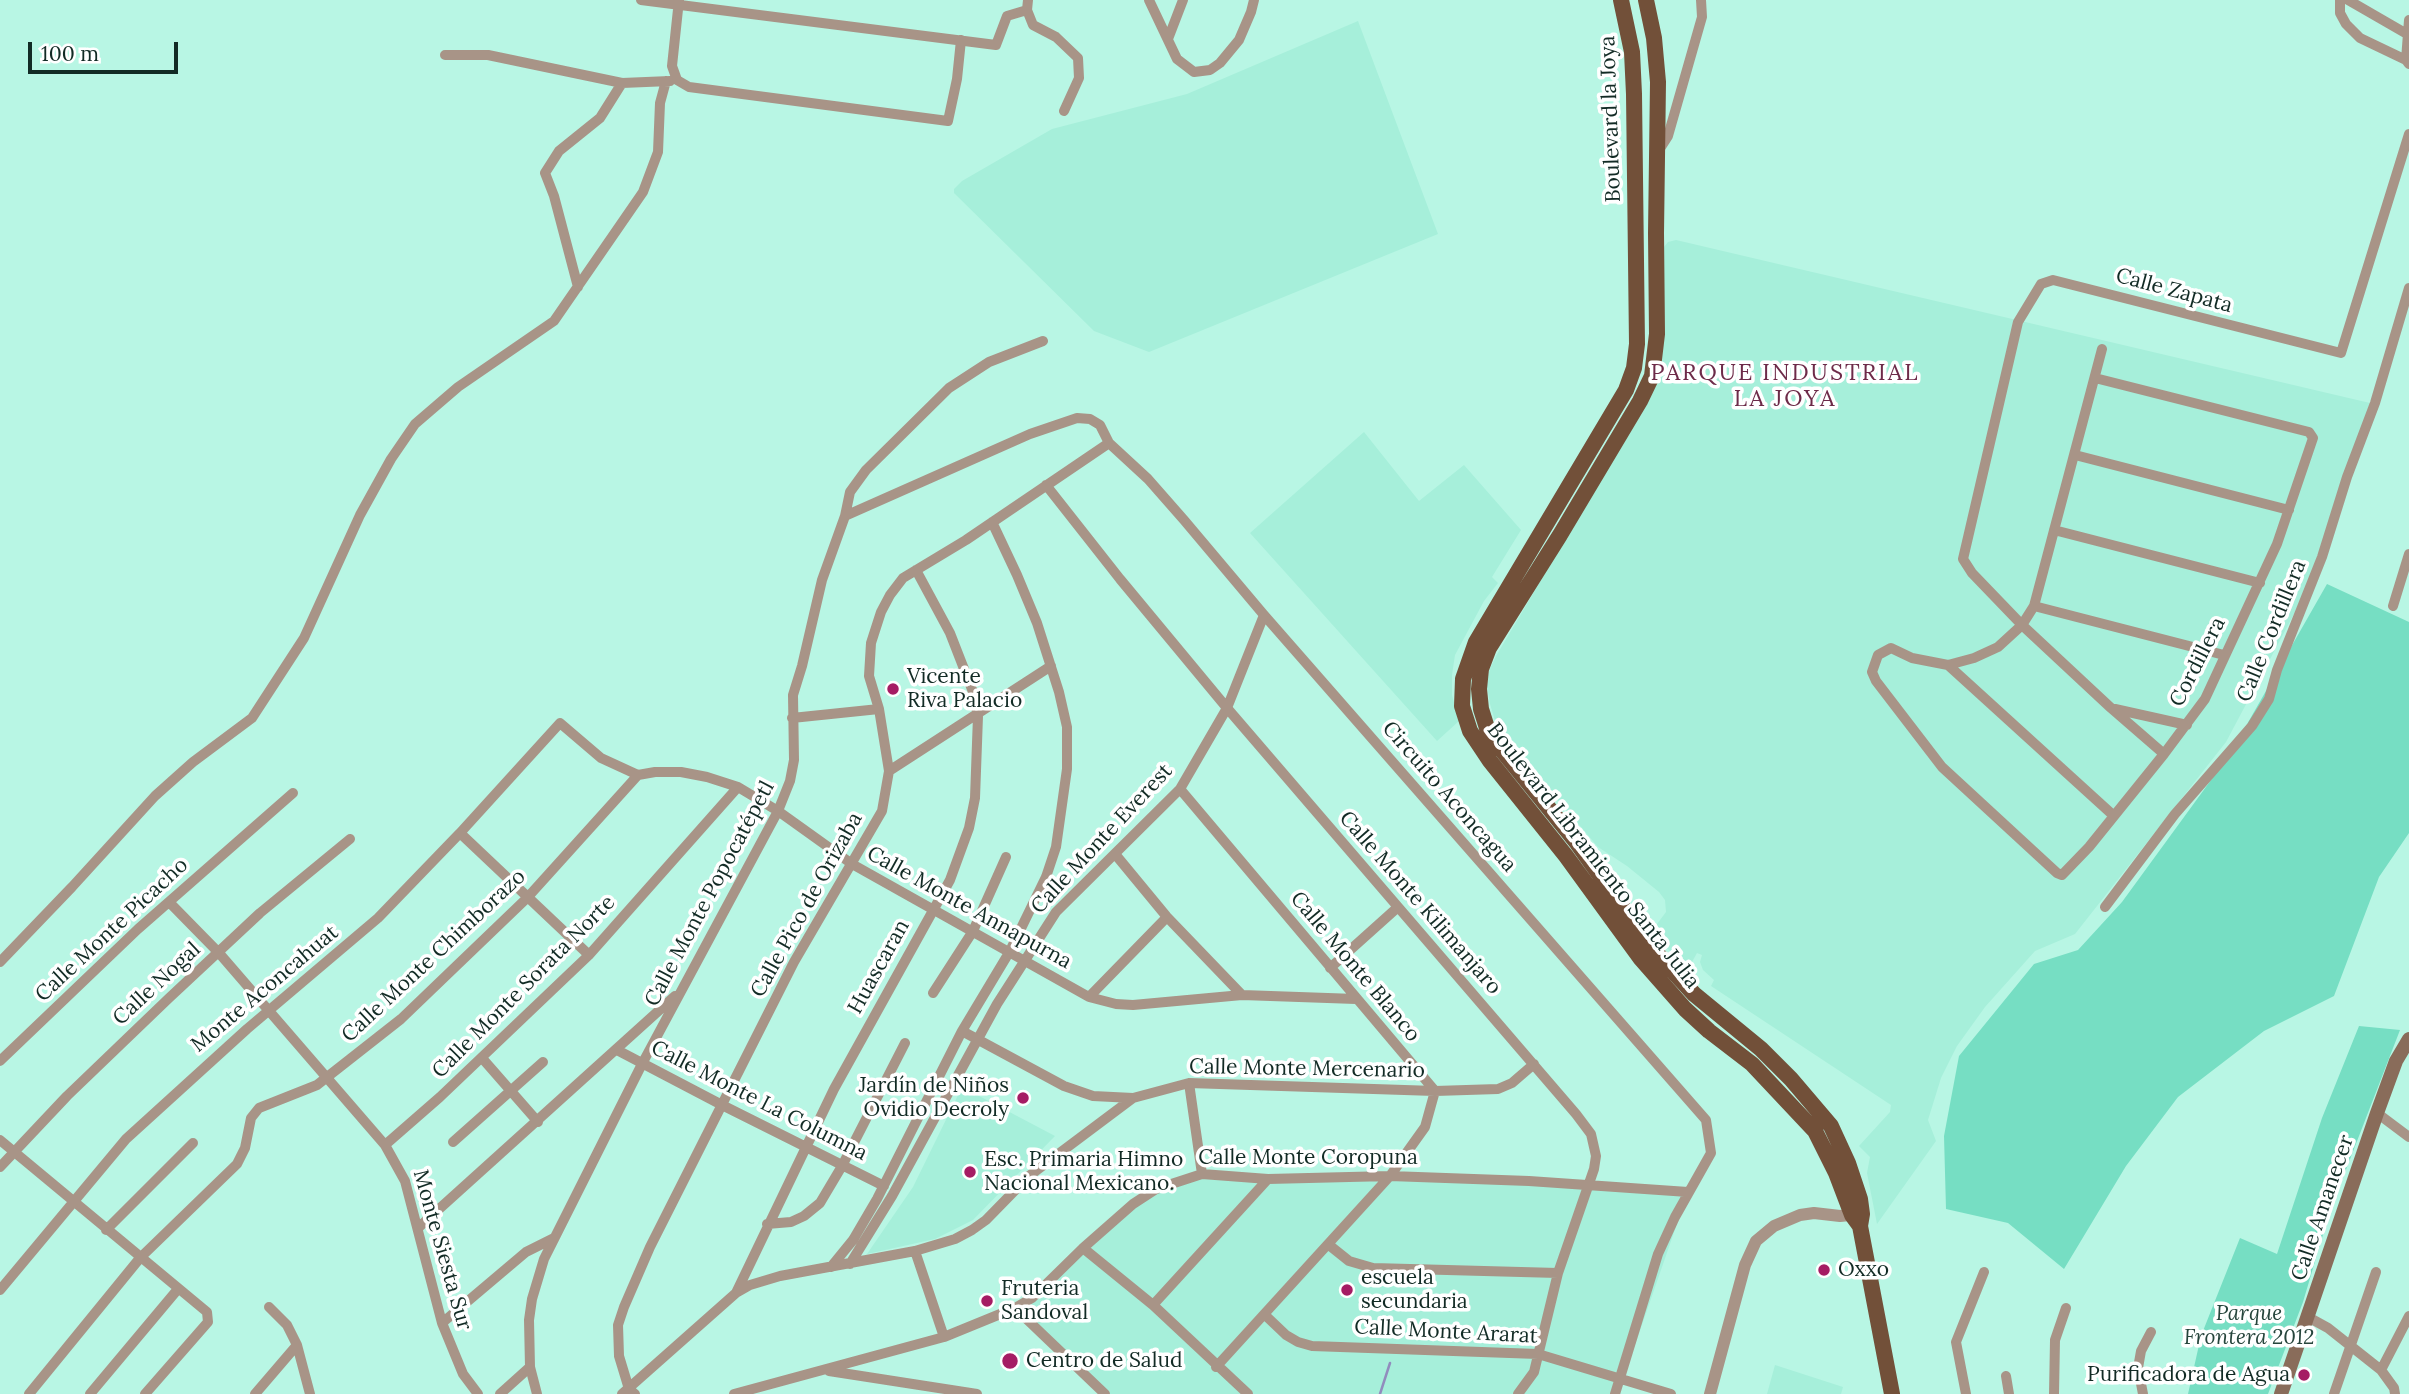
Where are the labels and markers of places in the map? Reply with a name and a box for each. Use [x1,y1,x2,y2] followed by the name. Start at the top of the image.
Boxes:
[907,664,1022,714] place label: Vicente Riva Palacio
[885,681,901,697] marker: Vicente Riva Palacio
[859,1073,1009,1123] place label: Jardín de Niños Ovidio Decroly
[1015,1090,1031,1106] marker: Jardín de Niños Ovidio Decroly
[984,1147,1183,1197] place label: Esc. Primaria Himno Nacional Mexicano.
[962,1164,978,1180] marker: Esc. Primaria Himno Nacional Mexicano.
[1838,1257,1889,1283] place label: Oxxo
[1816,1262,1832,1278] marker: Oxxo
[1361,1265,1468,1315] place label: escuela secundaria
[1001,1276,1088,1326] place label: Fruteria Sandoval
[1339,1282,1355,1298] marker: escuela secundaria
[979,1293,995,1309] marker: Fruteria Sandoval
[1026,1348,1183,1374] place label: Centro de Salud
[1000,1351,1020,1371] marker: Centro de Salud
[2087,1362,2290,1388] place label: Purificadora de Agua
[2296,1367,2312,1383] marker: Purificadora de Agua

